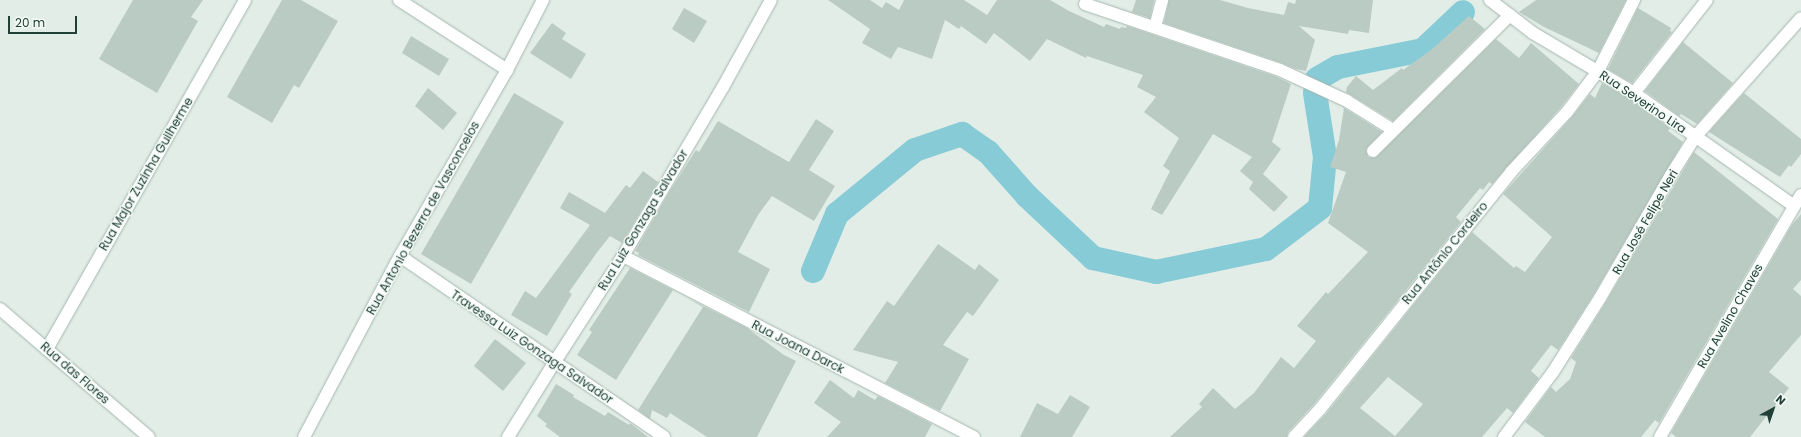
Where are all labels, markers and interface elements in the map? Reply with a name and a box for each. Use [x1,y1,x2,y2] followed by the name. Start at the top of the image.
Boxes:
[10,8,79,34] scale bar
[15,14,45,31] text: 20 m
[1597,68,1689,136] street label: Rua Severino Lira
[96,95,196,253] street label: Rua Major Zuzinha Guilherme
[364,119,482,317] street label: Rua Antonio Bezerra de Vasconcelos
[595,147,691,293] street label: Rua Luiz Gonzaga Salvador
[1609,167,1681,277] street label: Rua José Felipe Neri
[1399,199,1491,307] street label: Rua Antônio Cordeiro
[1694,261,1766,371] street label: Rua Avelino Chaves
[448,287,616,407] street label: Travessa Luiz Gonzaga Salvador
[749,317,847,377] street label: Rua Joana Darck
[38,339,112,407] street label: Rua das Flores
[1753,389,1793,429] north arrow
[1772,391,1789,409] text: N

